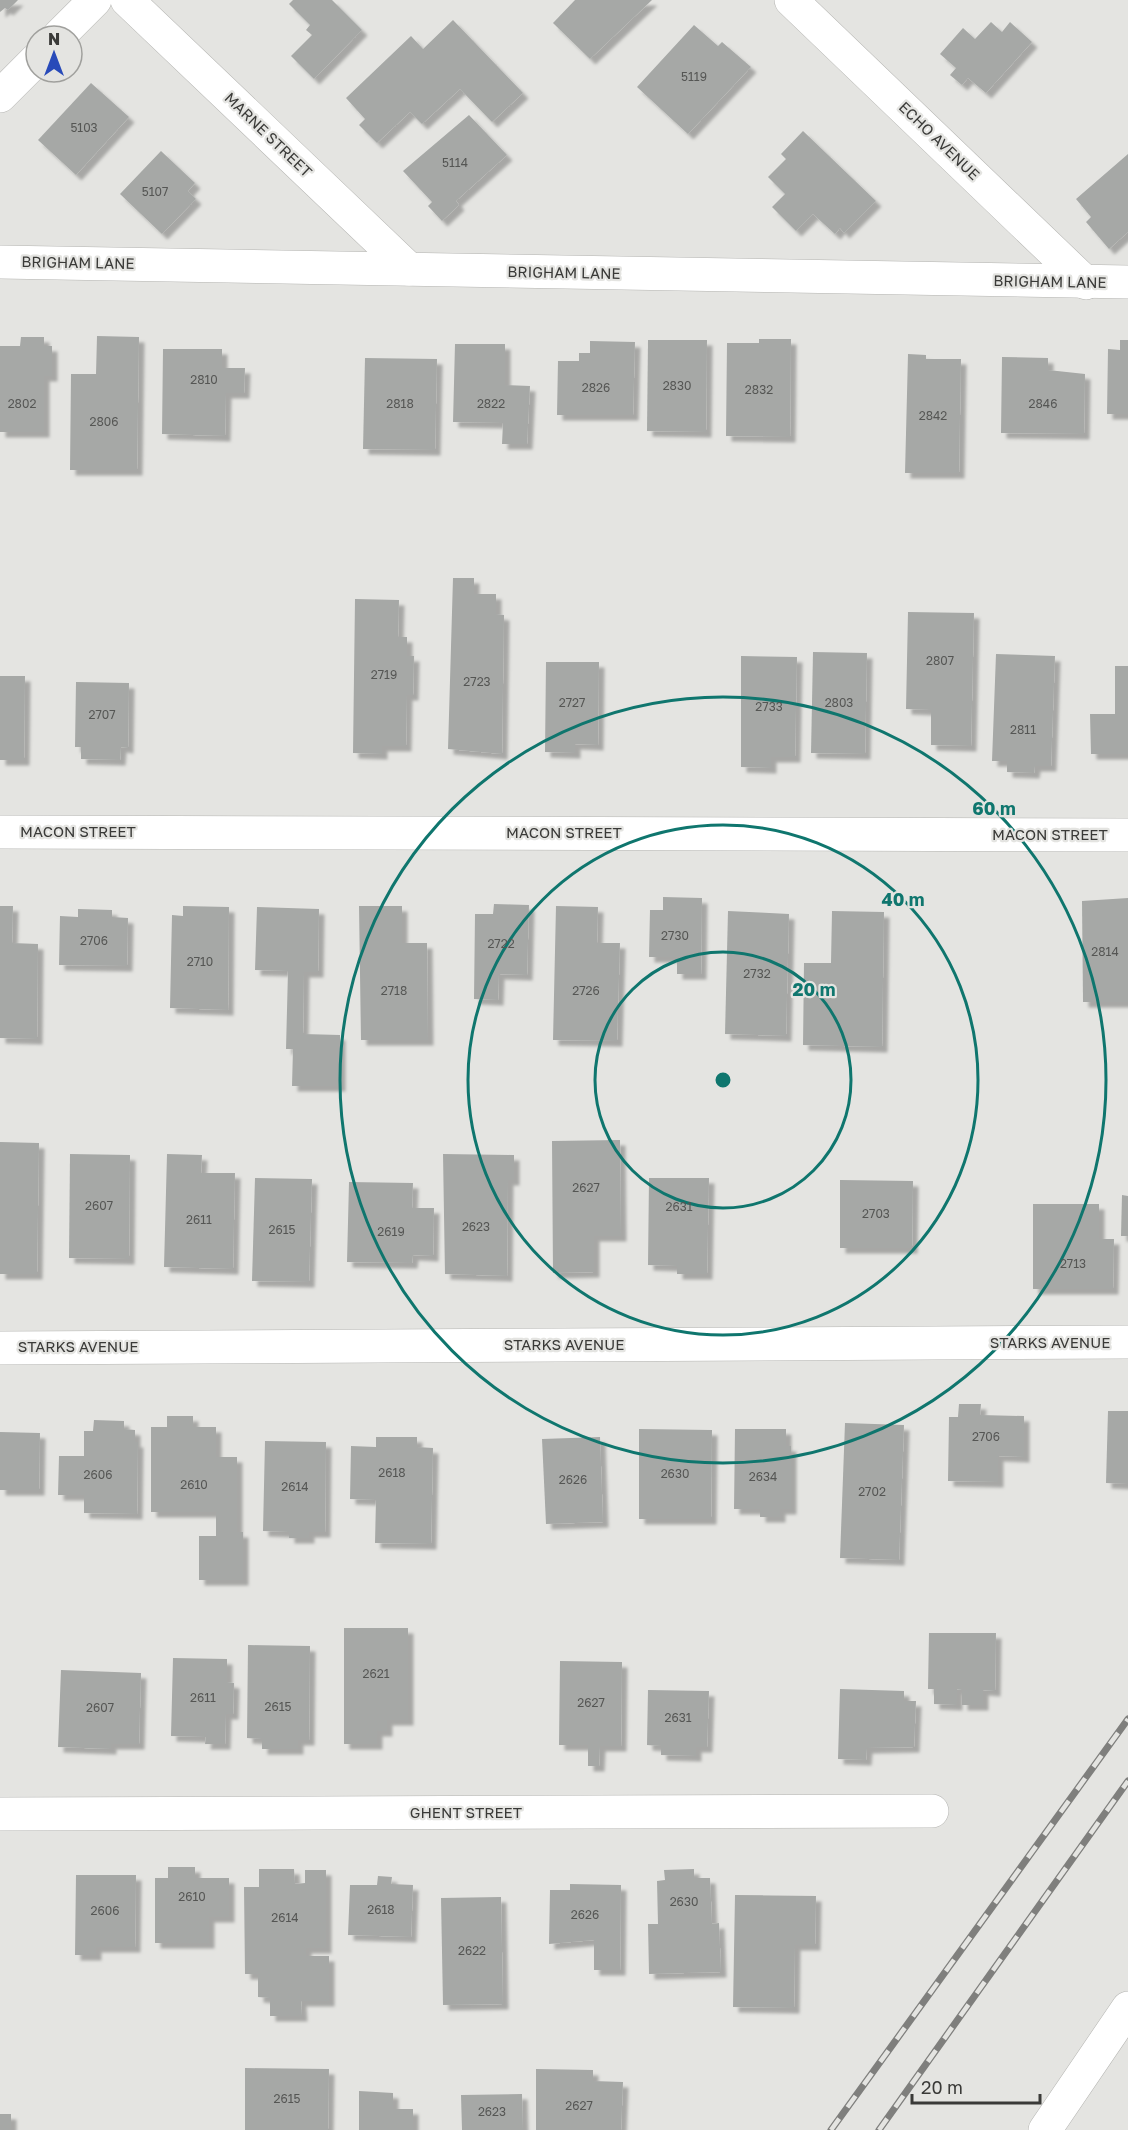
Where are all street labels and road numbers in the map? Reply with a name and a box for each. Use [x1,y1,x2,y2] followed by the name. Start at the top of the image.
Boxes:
[221,88,316,180] street label: MARNE STREET
[896,97,984,183] street label: ECHO AVENUE
[21,252,135,272] street label: BRIGHAM LANE
[507,262,621,282] street label: BRIGHAM LANE
[993,271,1107,291] street label: BRIGHAM LANE
[20,822,136,840] street label: MACON STREET
[506,823,622,841] street label: MACON STREET
[992,825,1108,843] street label: MACON STREET
[990,1333,1110,1351] street label: STARKS AVENUE
[504,1335,624,1353] street label: STARKS AVENUE
[18,1337,138,1355] street label: STARKS AVENUE
[410,1803,522,1821] street label: GHENT STREET

